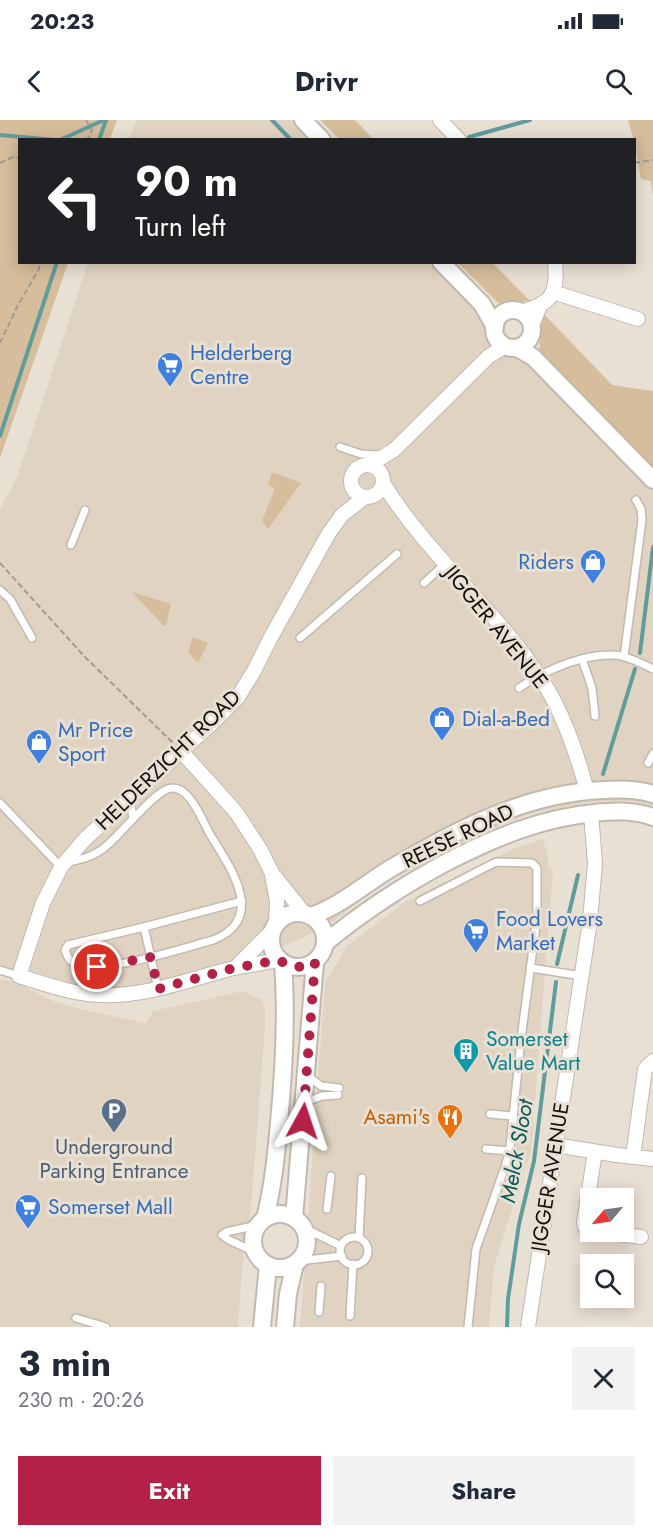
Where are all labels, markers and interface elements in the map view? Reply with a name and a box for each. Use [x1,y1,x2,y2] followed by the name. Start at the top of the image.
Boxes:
[30,5,94,37] text: 20:23
[295,62,358,101] text: Drivr
[18,65,51,98] icon: back
[602,65,635,98] icon: search
[135,151,238,212] text: 90 m
[36,162,114,240] icon: left
[135,207,225,246] text: Turn left
[190,338,292,392] place label: Helderberg Centre
[155,350,185,388] supermarket icon: Helderberg Centre
[518,547,574,577] place label: Riders
[578,547,608,585] shop icon: Riders
[435,557,555,695] street label: JIGGER AVENUE
[89,683,247,837] street label: HELDERZICHT ROAD
[427,704,457,742] shop icon: Dial-a-Bed
[462,704,550,734] place label: Dial-a-Bed
[58,715,133,769] place label: Mr Price Sport
[24,727,54,765] shop icon: Mr Price Sport
[397,796,519,876] street label: REESE ROAD
[496,904,603,958] place label: Food Lovers Market
[461,916,491,954] supermarket icon: Food Lovers Market
[71,941,122,992] pin
[80,950,113,983] icon: arrive
[486,1024,580,1078] place label: Somerset Value Mart
[451,1036,481,1074] building icon: Somerset Value Mart
[271,1089,335,1153] position arrow
[491,1095,541,1205] water label: Melck Sloot
[99,1096,129,1134] parking icon: Underground Parking Entrance
[523,1100,577,1257] street label: JIGGER AVENUE
[363,1102,430,1132] place label: Asami's
[435,1102,465,1140] restaurant icon: Asami's
[40,1132,189,1186] place label: Underground Parking Entrance
[580,1188,634,1242] north arrow
[580,1188,634,1308] map controls
[13,1192,43,1230] supermarket icon: Somerset Mall
[48,1192,173,1222] place label: Somerset Mall
[580,1254,634,1308] button: search
[18,1337,111,1389] text: 3 min
[572,1347,635,1410] button: close
[18,1386,144,1415] text: 230 m · 20:26
[18,1456,321,1525] button: Exit
[333,1456,635,1525] button: Share

